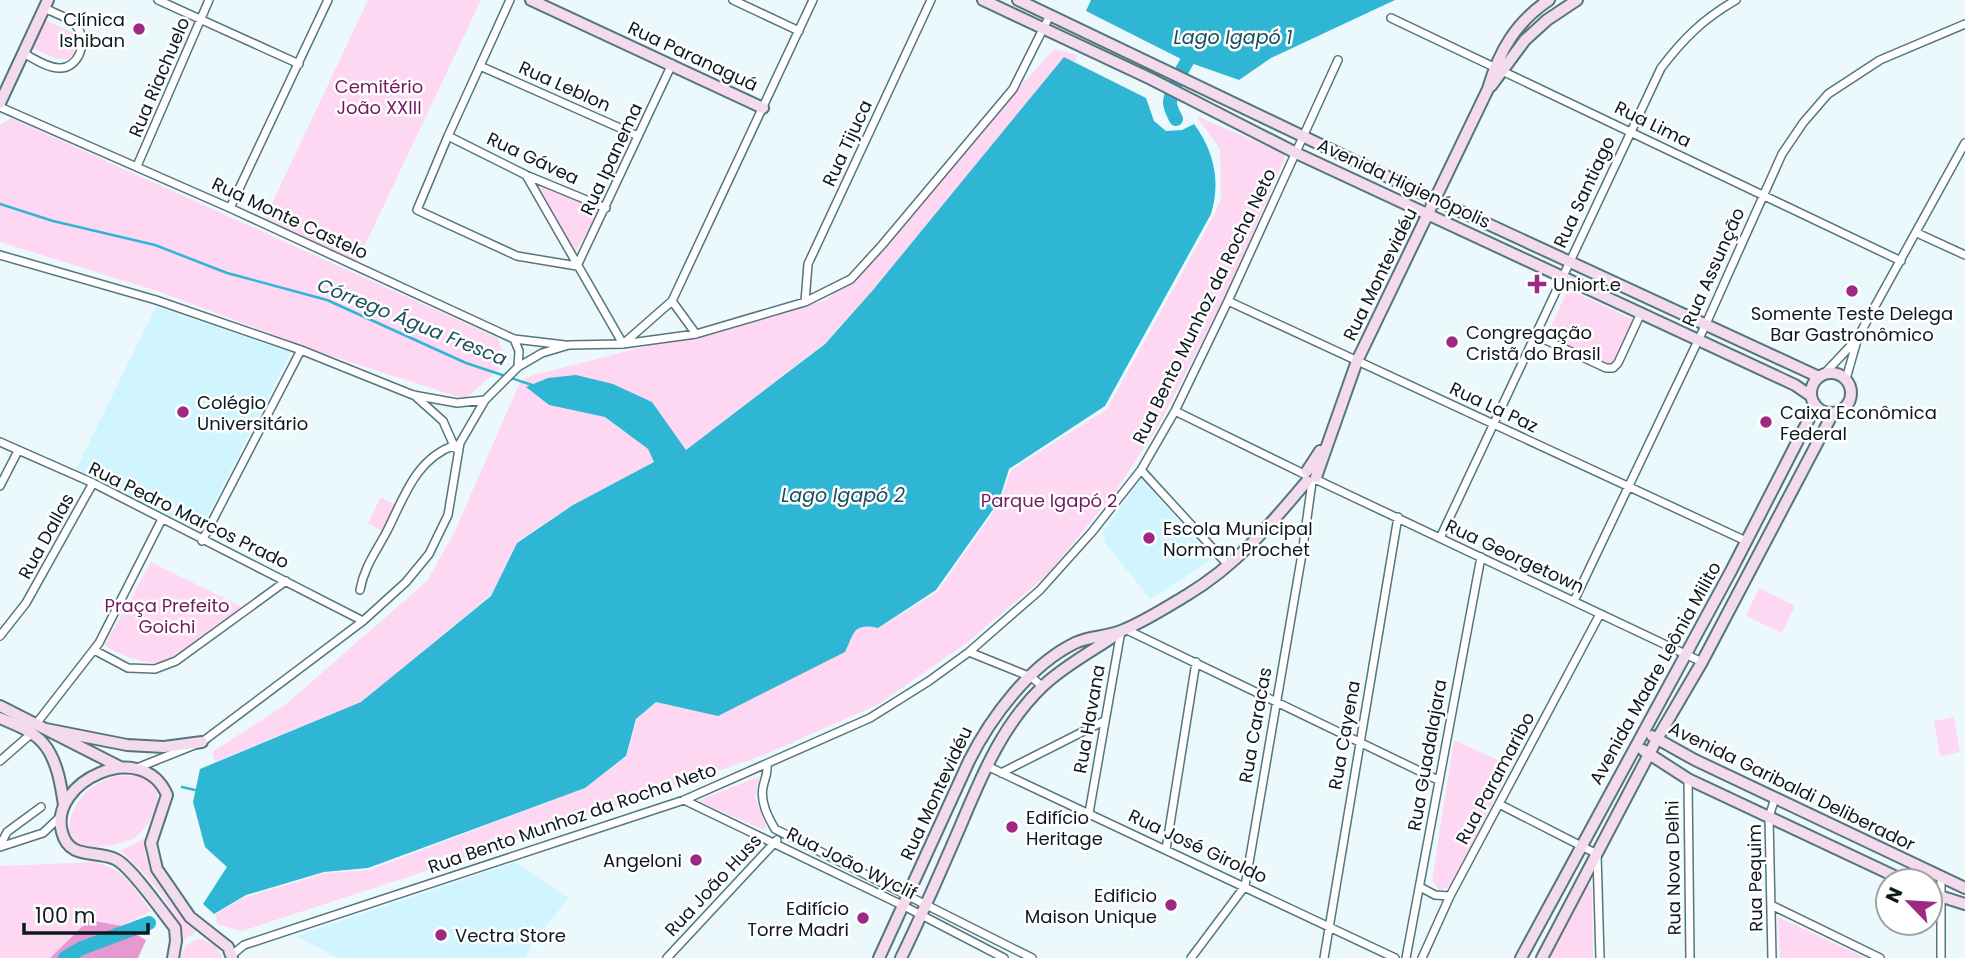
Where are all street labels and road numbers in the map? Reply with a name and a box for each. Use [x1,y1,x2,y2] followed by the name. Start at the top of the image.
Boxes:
[122,13,196,141] street label: Rua Riachuelo
[624,15,762,97] street label: Rua Paranaguá
[515,55,615,117] street label: Rua Leblon
[1611,95,1695,153] street label: Rua Lima
[816,96,878,190] street label: Rua Tijuca
[574,99,648,219] street label: Rua Ipanema
[483,126,583,190] street label: Rua Gávea
[1313,132,1495,234] street label: Avenida Higienópolis
[1547,132,1621,252] street label: Rua Santiago
[1126,164,1282,448] street label: Rua Bento Munhoz da Rocha Neto
[208,171,372,265] street label: Rua Monte Castelo
[1337,203,1423,345] street label: Rua Montevidéu
[1676,203,1750,331] street label: Rua Assunção
[1446,376,1542,438] street label: Rua La Paz
[85,455,293,575] street label: Rua Pedro Marcos Prado
[12,488,80,584] street label: Rua Dallas
[1442,513,1588,599] street label: Rua Georgetown
[1583,557,1727,789] street label: Avenida Madre Leônia Milito
[1067,663,1111,775] street label: Rua Havana
[1233,665,1277,785] street label: Rua Caracas
[1401,677,1453,833] street label: Rua Guadalajara
[1322,678,1366,792] street label: Rua Cayena
[1450,707,1540,849] street label: Rua Paramaribo
[1665,715,1920,857] street label: Avenida Garibaldi Deliberador
[894,722,978,864] street label: Rua Montevidéu
[424,757,720,879] street label: Rua Bento Munhoz da Rocha Neto
[1659,800,1687,936] street label: Rua Nova Delhi
[1124,803,1272,889] street label: Rua José Giroldo
[783,821,922,905] street label: Rua João Wyclif
[1742,824,1768,932] street label: Rua Pequim
[659,828,767,942] street label: Rua João Huss

